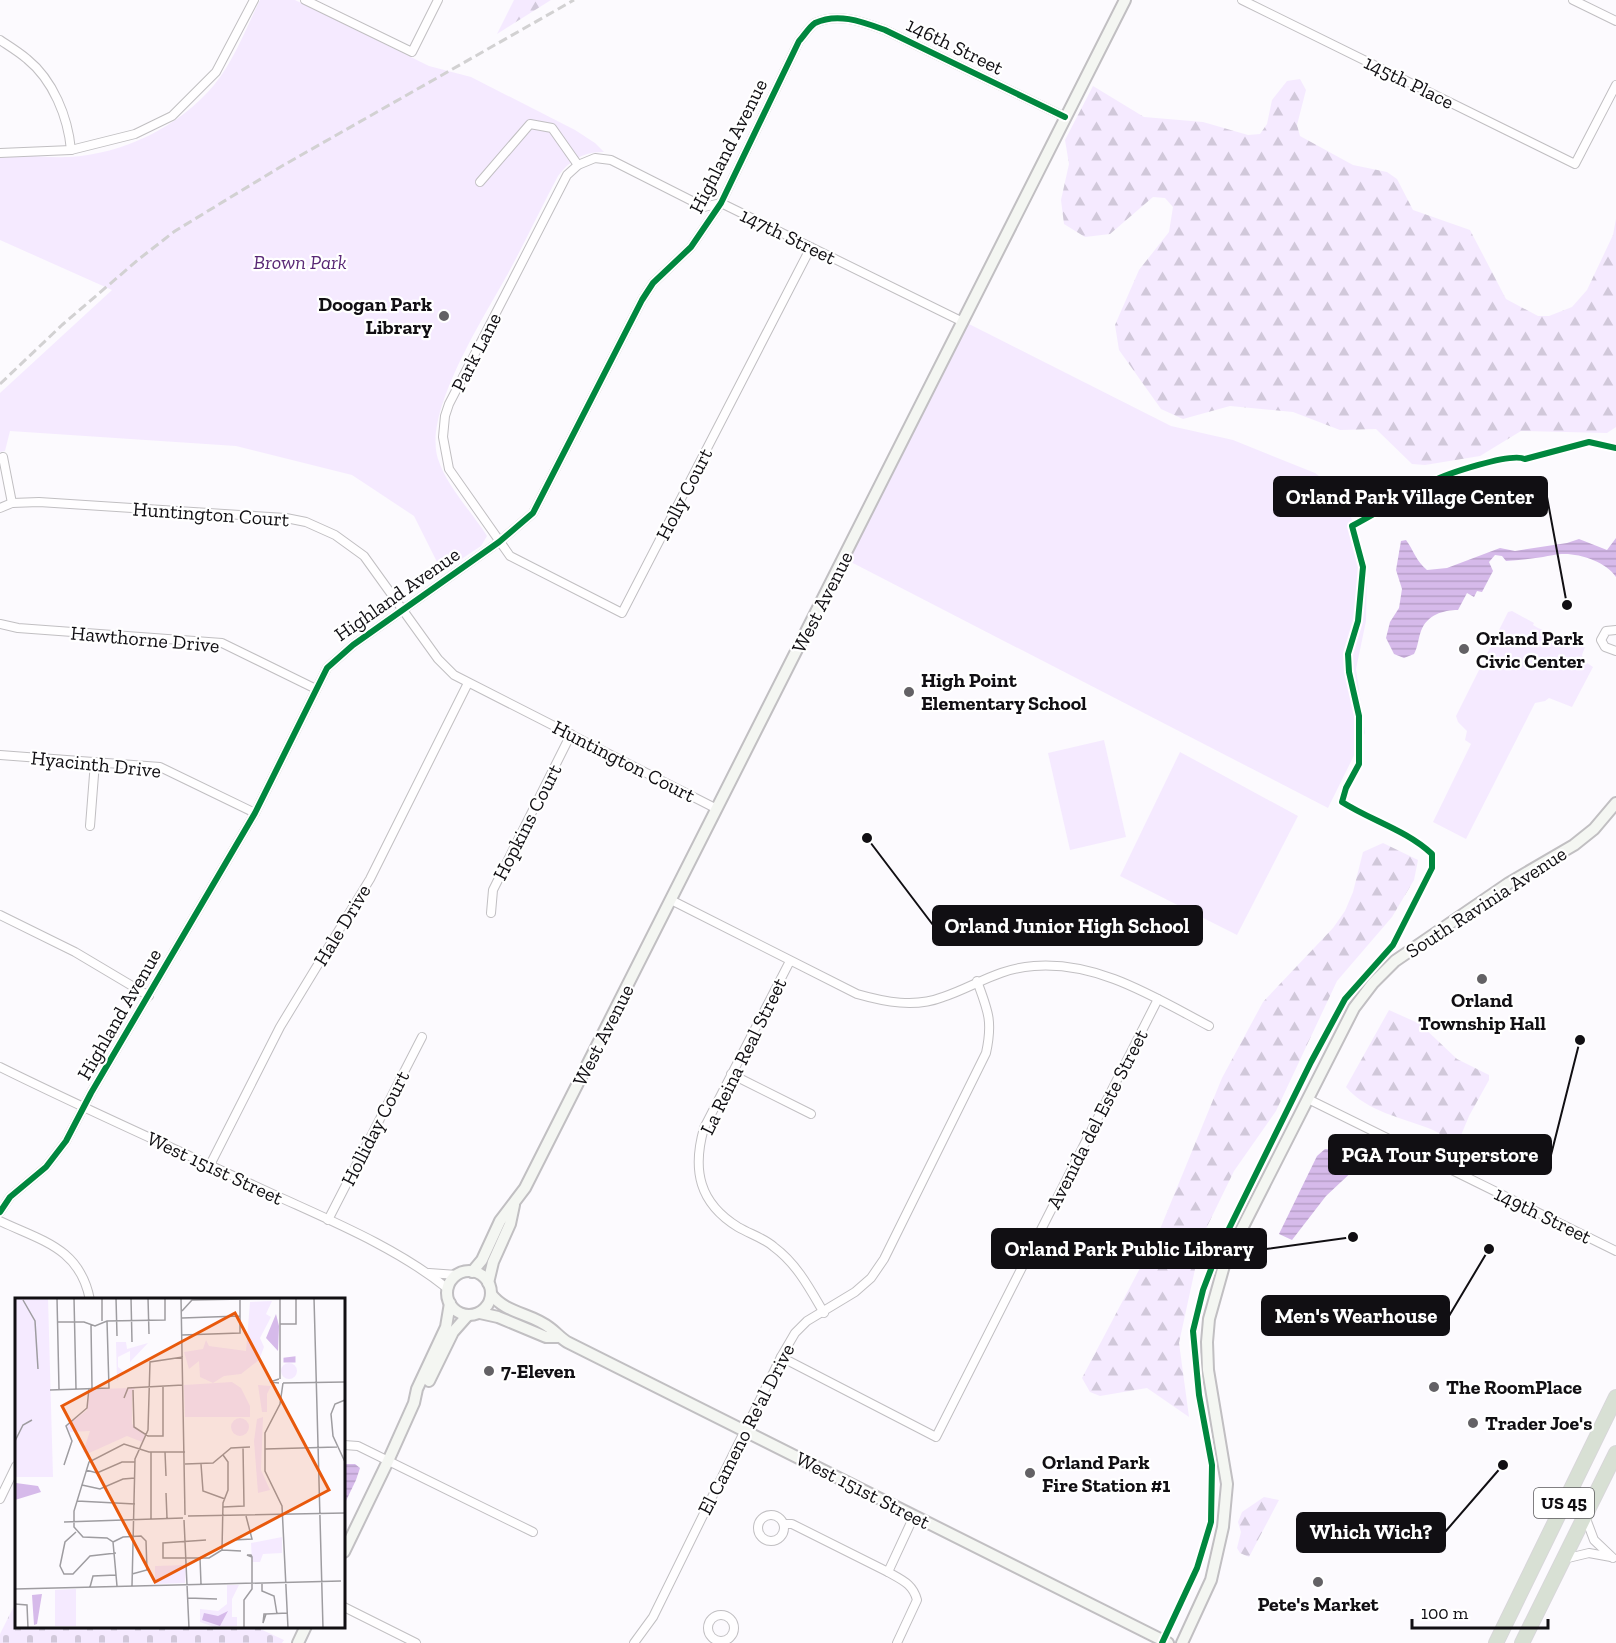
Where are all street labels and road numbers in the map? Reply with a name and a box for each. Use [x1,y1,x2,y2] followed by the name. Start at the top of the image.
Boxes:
[903,12,1008,80] street label: 146th Street
[1360,50,1458,114] street label: 145th Place
[684,75,772,217] street label: Highland Avenue
[736,203,840,270] street label: 147th Street
[446,308,506,396] street label: Park Lane
[651,444,718,544] street label: Holly Court
[132,497,291,531] street label: Huntington Court
[330,542,464,646] street label: Highland Avenue
[786,547,858,657] street label: West Avenue
[70,621,220,657] street label: Hawthorne Drive
[549,715,700,808] street label: Huntington Court
[30,745,162,783] street label: Hyacinth Drive
[488,760,567,884] street label: Hopkins Court
[1401,841,1571,963] street label: South Ravinia Avenue
[308,880,376,970] street label: Hale Drive
[72,944,166,1084] street label: Highland Avenue
[695,973,792,1138] street label: La Reina Real Street
[567,980,639,1090] street label: West Avenue
[1041,1025,1153,1213] street label: Avenida del Este Street
[336,1066,415,1190] street label: Holliday Court
[143,1126,287,1210] street label: West 151st Street
[1491,1181,1596,1249] street label: 149th Street
[692,1339,800,1519] street label: El Cameno Re'al Drive
[792,1446,934,1534] street label: West 151st Street
[1534,1488,1594,1518] road number: US 45

